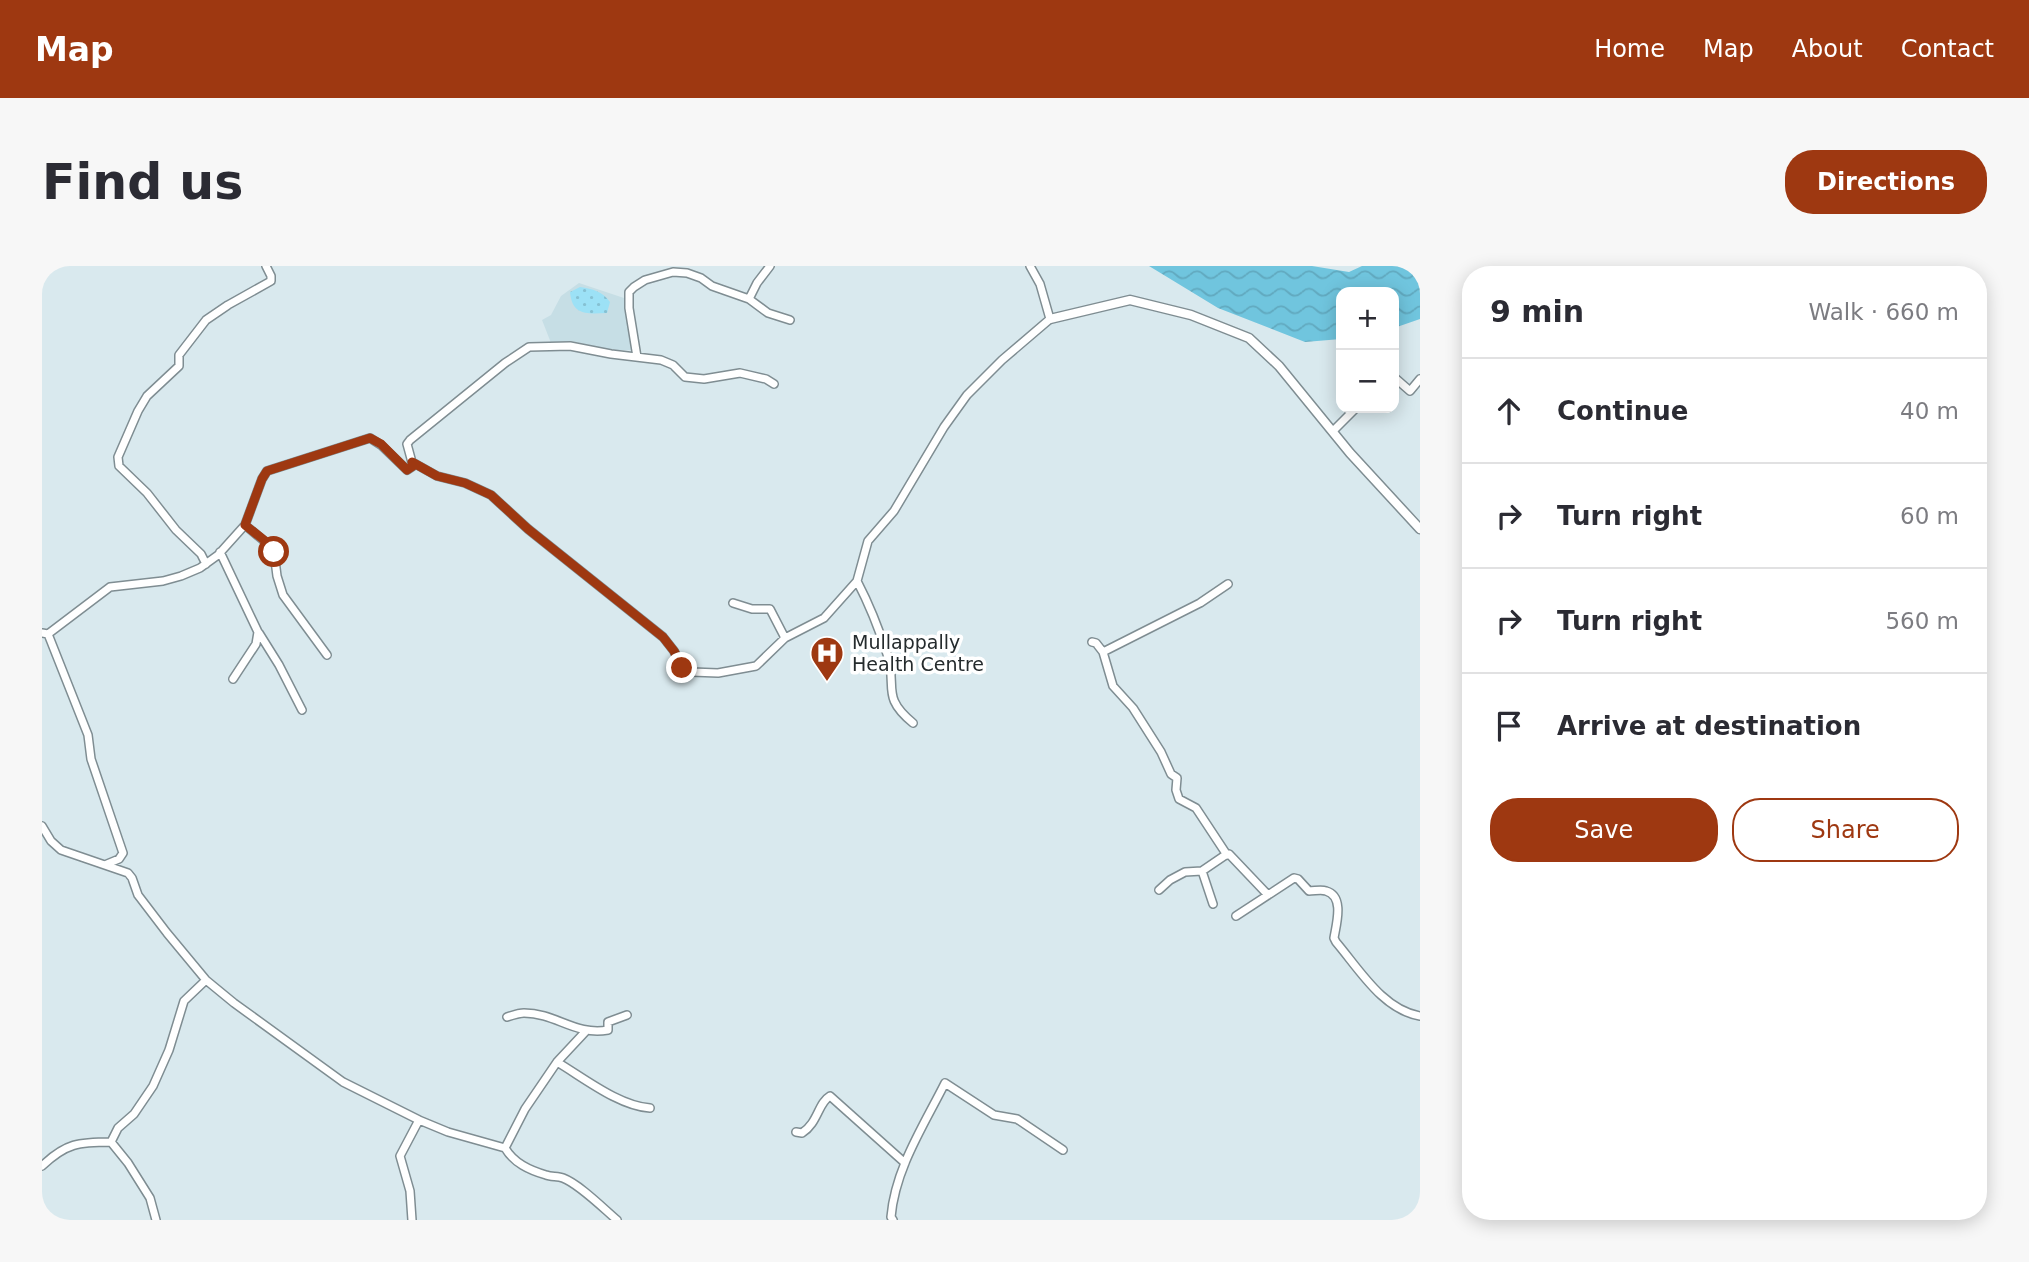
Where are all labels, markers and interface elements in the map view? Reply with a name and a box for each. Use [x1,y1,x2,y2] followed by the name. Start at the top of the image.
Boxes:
[35,30,114,69] text: Map
[1594,35,1665,63] text: Home
[1703,35,1754,63] text: Map
[1792,35,1863,63] text: About
[1901,35,1994,63] text: Contact
[1785,150,1987,214] button: Directions
[42,154,243,211] text: Find us
[1336,287,1399,413] map controls
[1336,287,1399,350] button: +
[1490,294,1584,329] text: 9 min
[1808,299,1959,325] text: Walk · 660 m
[1336,350,1399,413] button: −
[1490,392,1528,430] icon: ahead
[1557,396,1688,426] text: Continue
[1900,398,1959,424] text: 40 m
[1490,497,1528,535] icon: right
[1557,501,1702,531] text: Turn right
[1900,503,1959,529] text: 60 m
[258,536,289,567] route start
[1490,602,1528,640] icon: right
[1557,606,1702,636] text: Turn right
[1885,608,1959,634] text: 560 m
[852,631,984,675] place label: Mullappally Health Centre
[808,634,846,683] hospital icon: Mullappally Health Centre
[666,652,697,683] route end
[1490,707,1528,745] icon: arrive
[1557,711,1861,741] text: Arrive at destination
[1490,798,1718,862] button: Save
[1732,798,1959,862] button: Share

